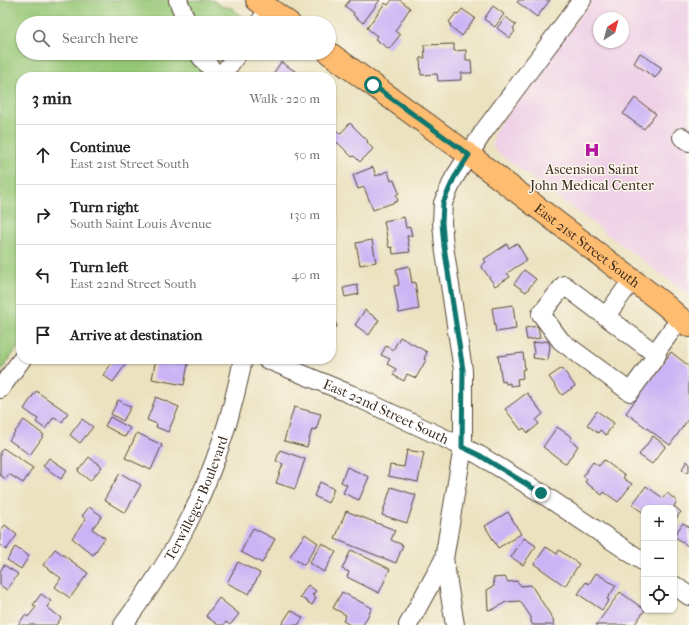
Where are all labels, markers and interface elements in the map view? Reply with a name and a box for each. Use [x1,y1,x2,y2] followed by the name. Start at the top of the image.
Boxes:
[593,12,629,48] north arrow
[16,16,336,60] search box
[30,27,52,49] icon: search
[62,29,138,47] text: Search here
[364,76,382,94] route start
[32,88,72,108] text: 3 min
[249,91,320,106] text: Walk · 220 m
[70,138,130,156] text: Continue
[583,141,601,159] hospital icon: Ascension Saint John Medical Center
[32,144,54,166] icon: ahead
[294,147,320,162] text: 50 m
[70,156,189,171] text: East 21st Street South
[529,161,654,194] place label: Ascension Saint John Medical Center
[70,198,139,216] text: Turn right
[531,200,643,292] street label: East 21st Street South
[32,204,54,226] icon: right
[289,207,320,222] text: 130 m
[70,216,212,231] text: South Saint Louis Avenue
[70,258,128,276] text: Turn left
[32,264,54,286] icon: left
[292,267,320,282] text: 40 m
[70,276,196,291] text: East 22nd Street South
[32,324,54,346] icon: arrive
[70,326,202,344] text: Arrive at destination
[321,376,452,448] street label: East 22nd Street South
[161,434,232,564] street label: Terwilleger Boulevard
[532,484,550,502] route end
[641,505,677,613] map controls
[641,505,677,541] button: +
[641,541,677,577] button: −
[641,577,677,613] button: locate

